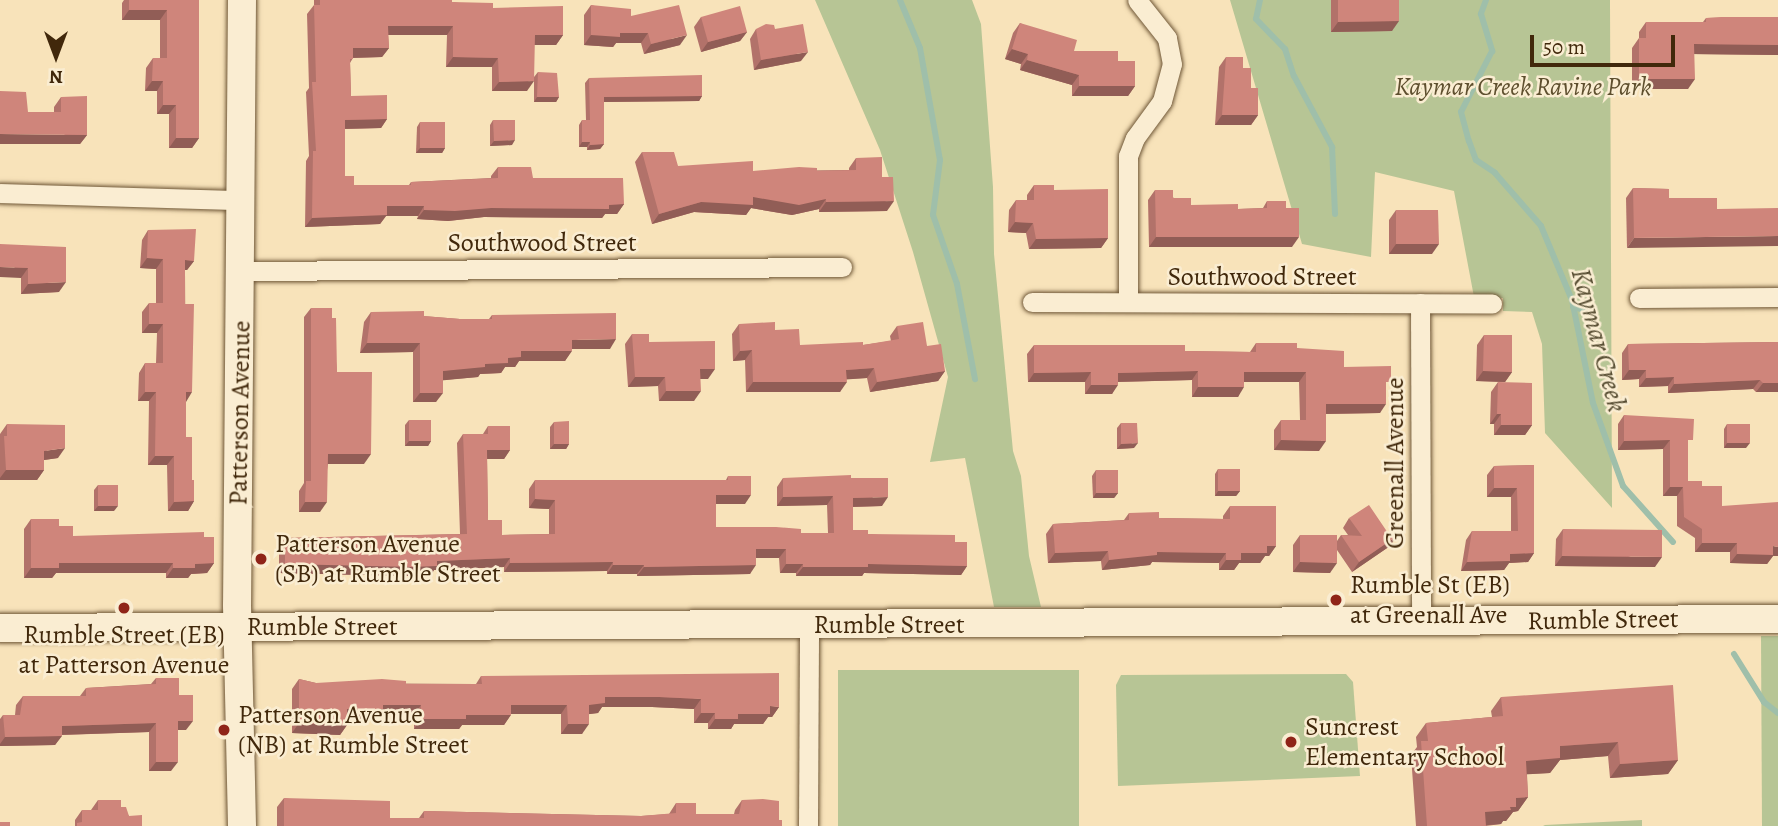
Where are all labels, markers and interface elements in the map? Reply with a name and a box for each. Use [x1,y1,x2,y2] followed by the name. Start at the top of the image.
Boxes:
[21,21,91,91] north arrow
[1533,21,1678,65] scale bar
[1543,33,1585,61] text: 50 m
[49,64,63,90] text: N
[1394,71,1652,103] park label: Kaymar Creek Ravine Park
[447,227,637,259] street label: Southwood Street
[1167,261,1357,293] street label: Southwood Street
[1564,264,1634,416] water label: Kaymar Creek
[223,320,257,506] street label: Patterson Avenue
[1379,377,1411,549] street label: Greenall Avenue
[275,528,501,590] place label: Patterson Avenue (SB) at Rumble Street
[253,551,269,567] marker: Patterson Avenue (SB) at Rumble Street
[1350,569,1510,630] place label: Rumble St (EB) at Greenall Ave
[1328,592,1344,608] marker: Rumble St (EB) at Greenall Ave
[116,600,132,616] marker: Rumble Street (EB) at Patterson Avenue
[1527,603,1679,637] street label: Rumble Street
[813,609,965,641] street label: Rumble Street
[246,611,398,643] street label: Rumble Street
[19,619,229,680] place label: Rumble Street (EB) at Patterson Avenue
[238,699,469,760] place label: Patterson Avenue (NB) at Rumble Street
[1305,711,1504,772] place label: Suncrest Elementary School
[216,722,232,738] marker: Patterson Avenue (NB) at Rumble Street
[1283,734,1299,750] marker: Suncrest Elementary School

